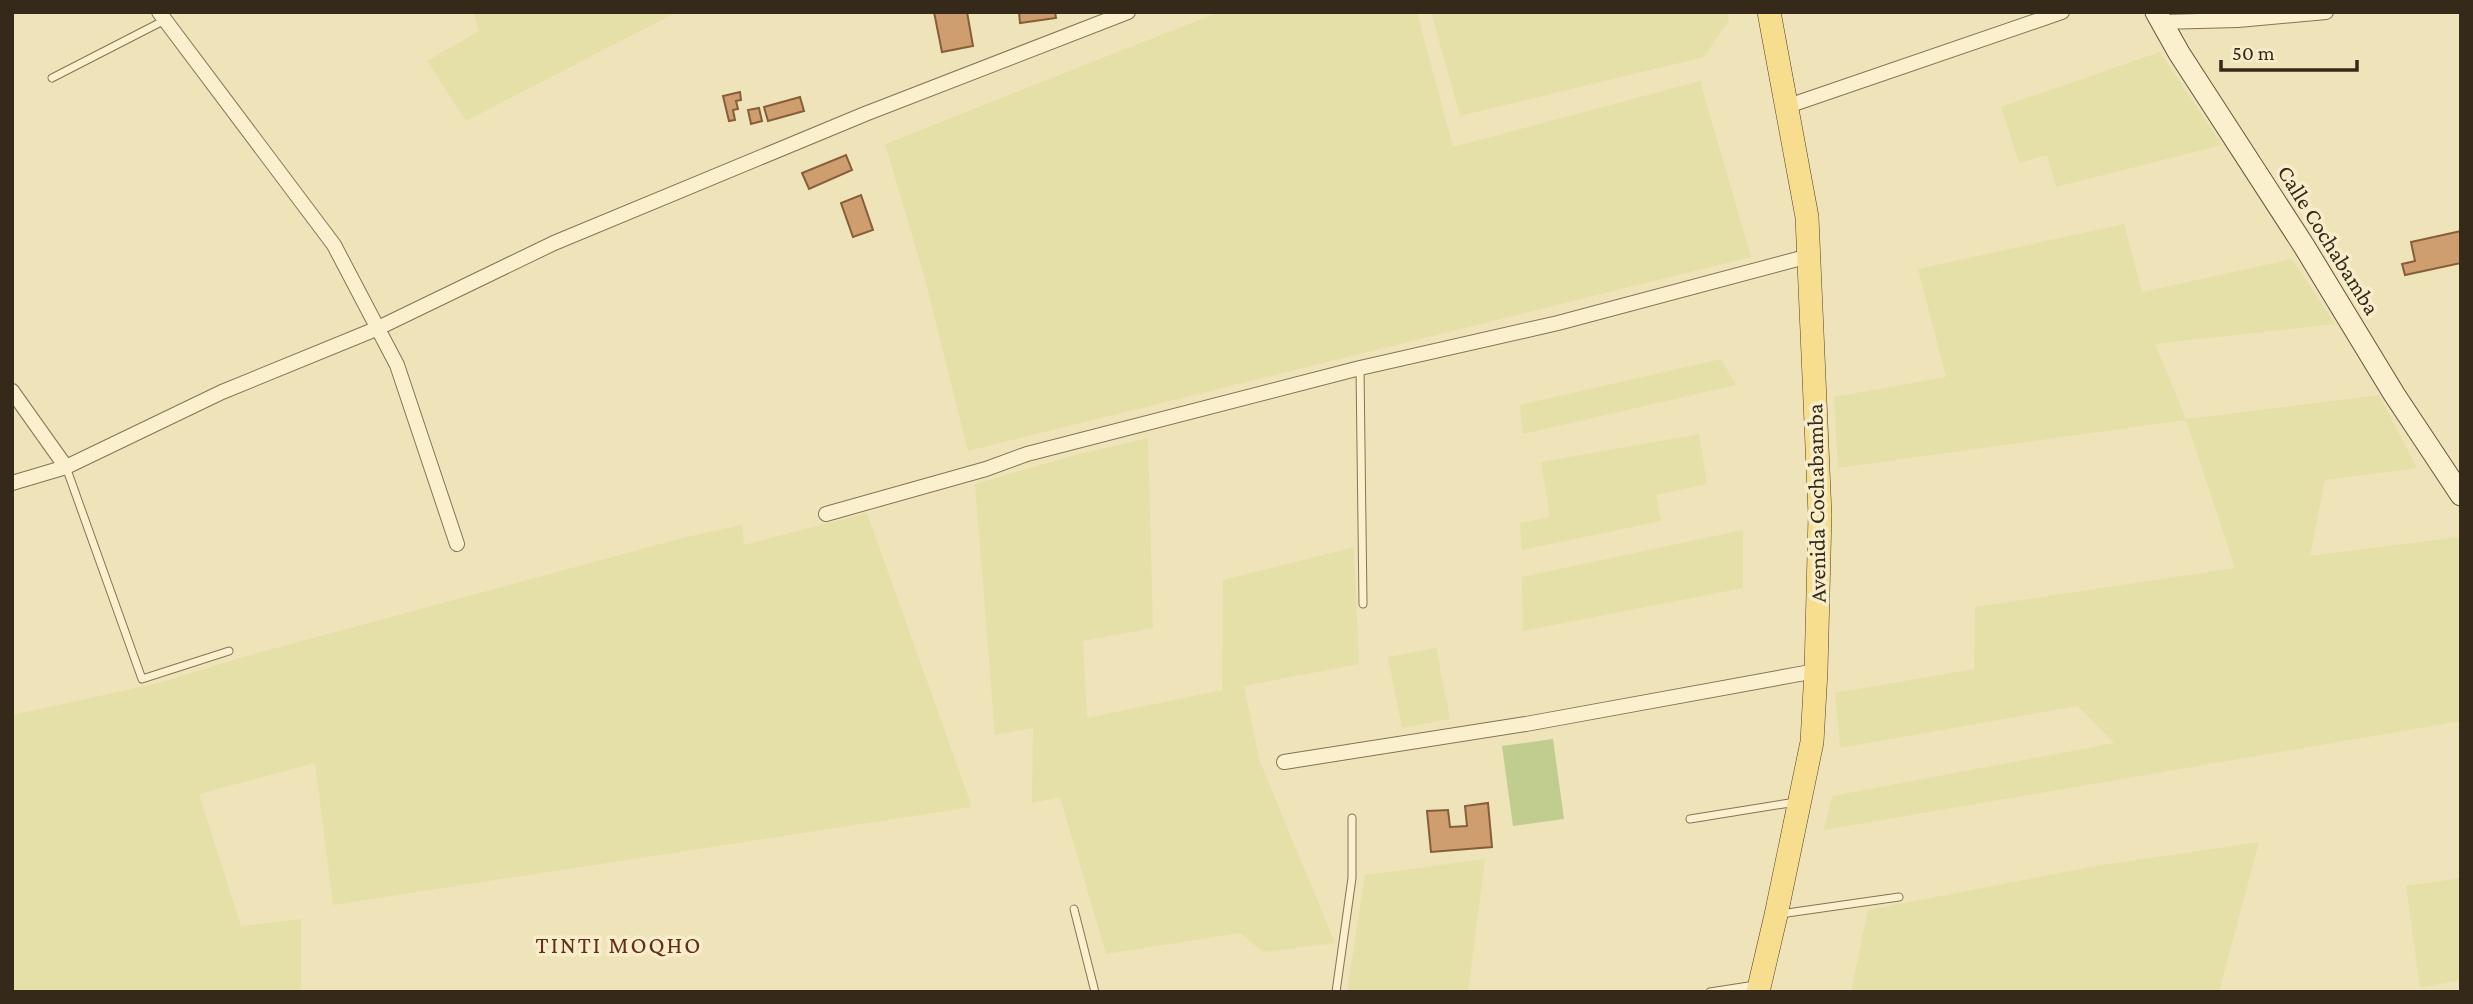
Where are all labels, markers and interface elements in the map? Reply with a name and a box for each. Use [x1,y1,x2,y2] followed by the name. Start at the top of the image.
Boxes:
[2221,28,2358,72] scale bar
[2232,41,2275,65] text: 50 m
[2273,160,2386,320] street label: Calle Cochabamba
[1801,403,1831,603] street label: Avenida Cochabamba
[536,931,702,958] district label: TINTI MOQHO

